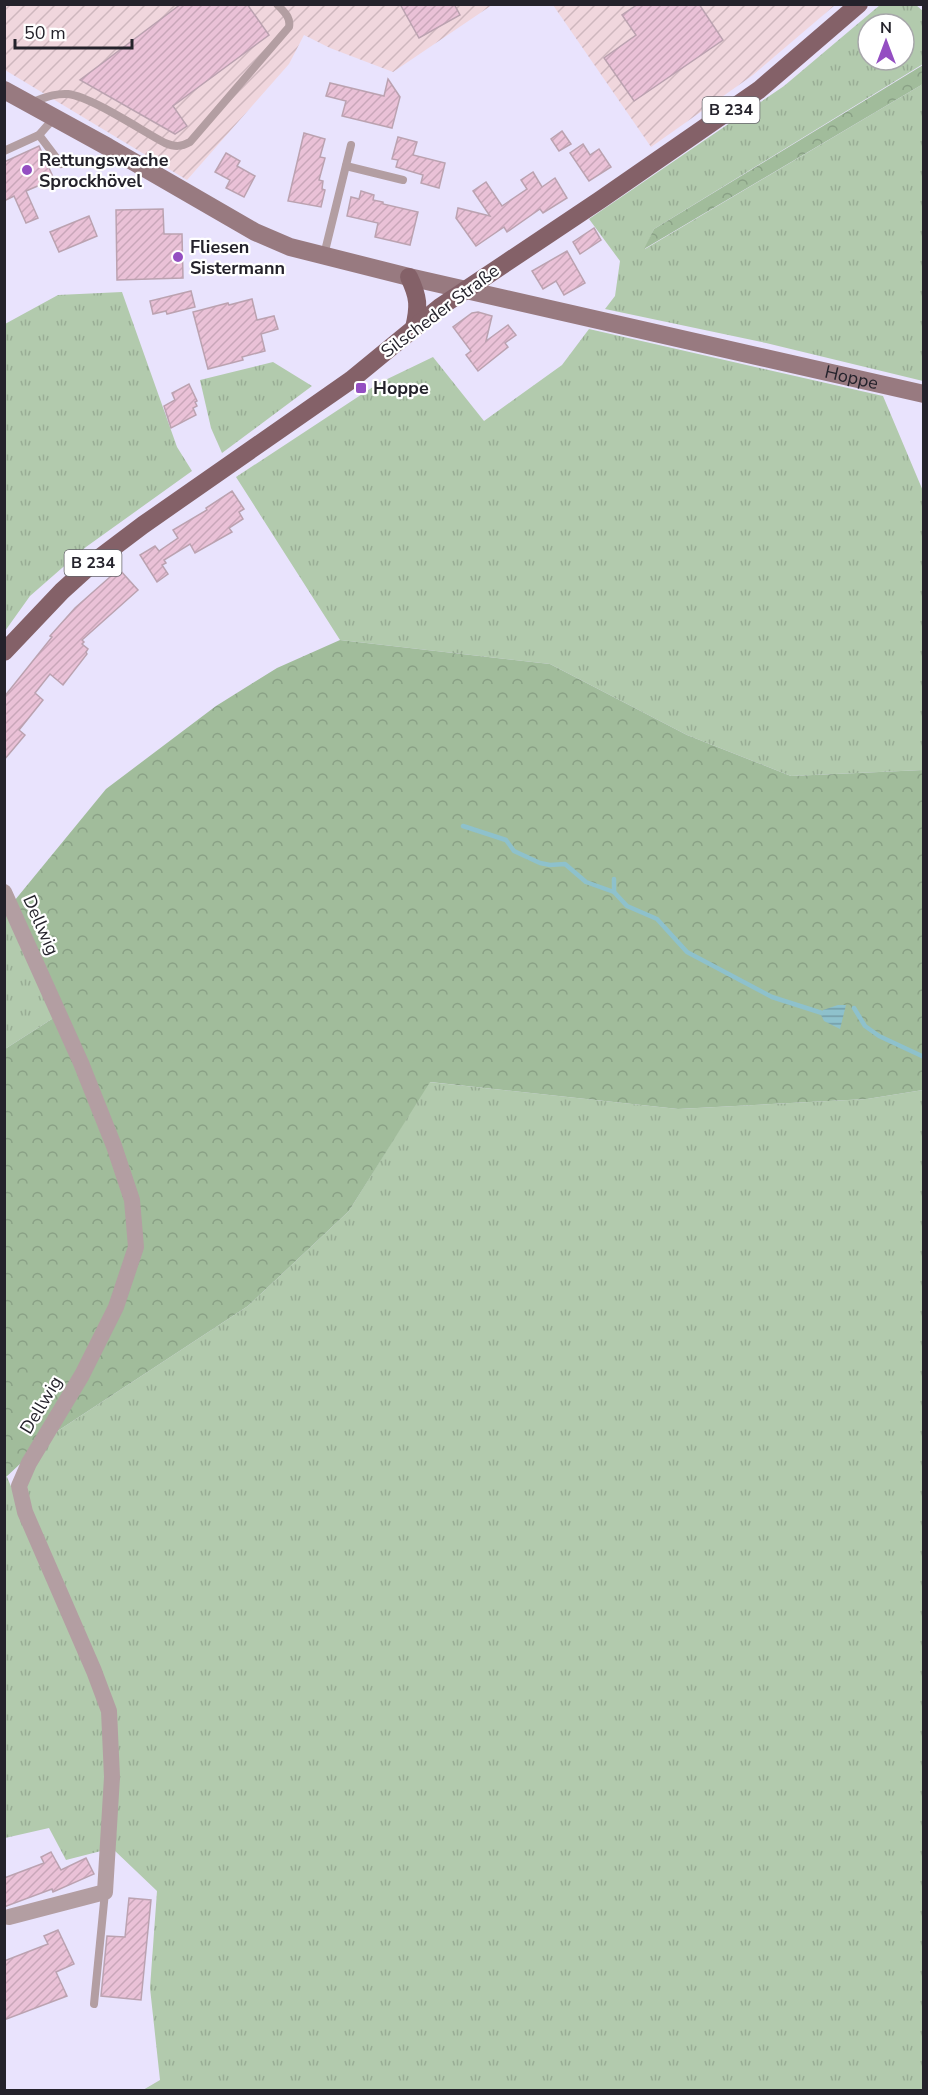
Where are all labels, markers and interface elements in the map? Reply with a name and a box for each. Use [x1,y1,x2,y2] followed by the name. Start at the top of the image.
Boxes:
[15,12,132,50] scale bar
[856,12,916,72] north arrow
[880,17,892,39] text: N
[24,21,66,45] text: 50 m
[702,97,760,123] road number: B 234
[39,148,169,193] place label: Rettungswache Sprockhövel
[20,163,34,177] marker: Rettungswache Sprockhövel
[190,235,285,280] place label: Fliesen Sistermann
[171,250,185,264] marker: Fliesen Sistermann
[376,259,504,363] street label: Silscheder Straße
[822,360,881,395] street label: Hoppe
[373,376,429,400] place label: Hoppe
[354,381,368,395] marker: Hoppe
[64,550,122,576] road number: B 234
[17,891,65,959] street label: Dellwig
[14,1372,68,1438] street label: Dellwig

